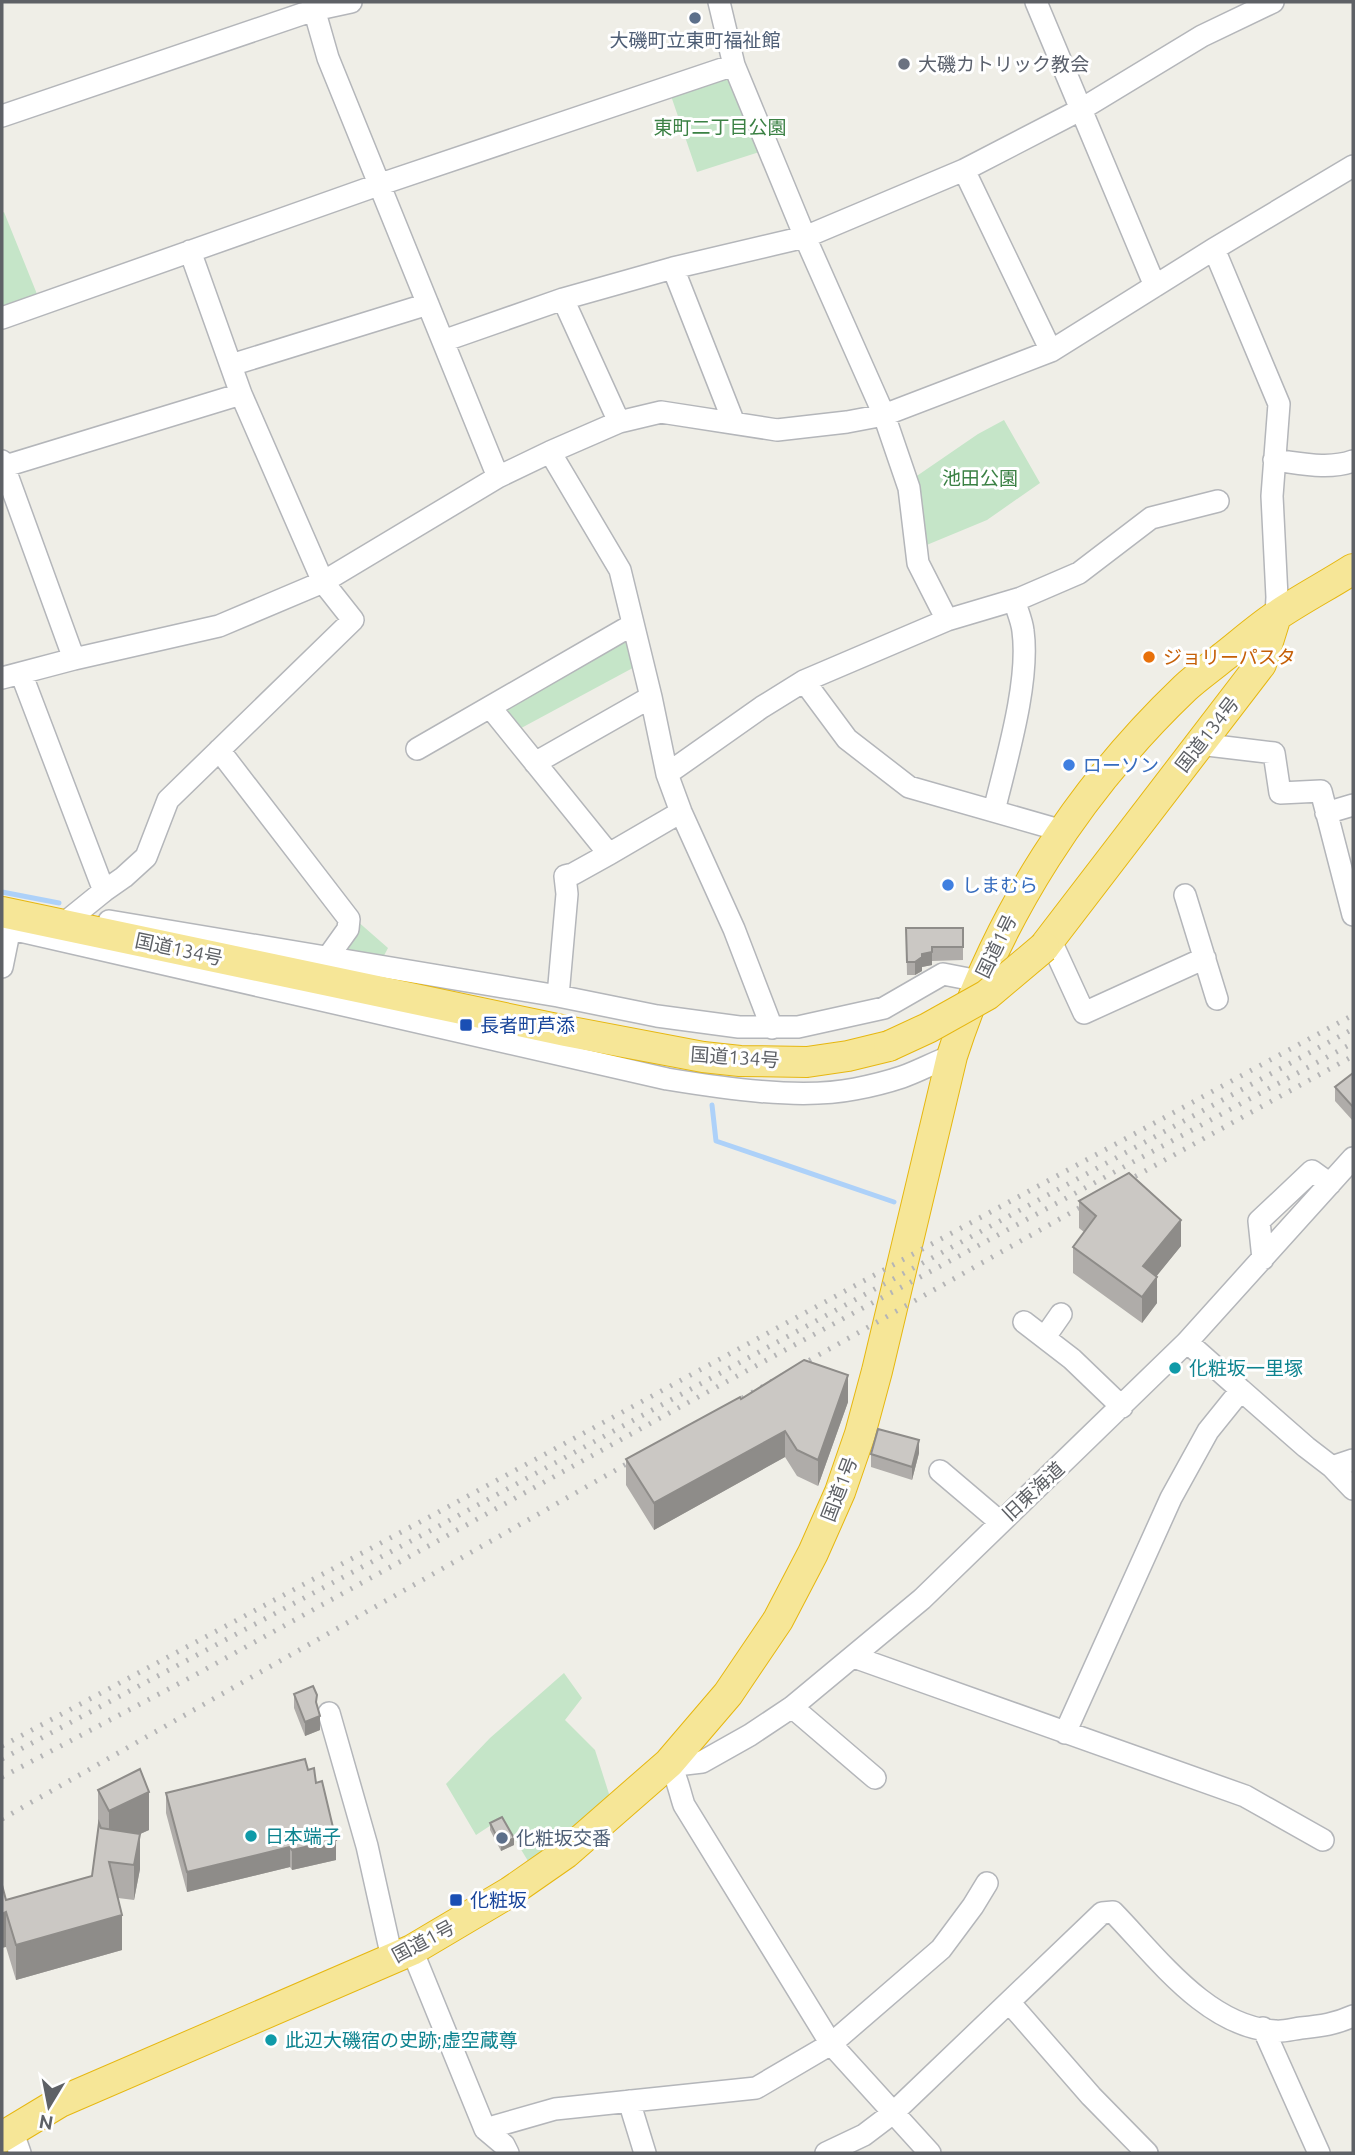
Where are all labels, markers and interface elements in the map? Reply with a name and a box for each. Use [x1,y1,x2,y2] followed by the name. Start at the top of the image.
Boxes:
[687,10,703,26] marker: 大磯町立東町福祉館
[609,29,781,51] place label: 大磯町立東町福祉館
[918,53,1089,75] place label: 大磯カトリック教会
[896,56,912,72] marker: 大磯カトリック教会
[653,116,787,138] park label: 東町二丁目公園
[942,467,1018,489] park label: 池田公園
[1163,646,1296,668] place label: ジョリーパスタ
[1141,649,1157,665] marker: ジョリーパスタ
[1171,692,1243,776] street label: 国道134号
[1083,754,1159,776] place label: ローソン
[1061,757,1077,773] marker: ローソン
[962,874,1038,896] place label: しまむら
[940,877,956,893] marker: しまむら
[971,911,1021,981] street label: 国道1号
[133,929,225,969] street label: 国道134号
[480,1014,575,1036] place label: 長者町芦添
[458,1017,474,1033] marker: 長者町芦添
[690,1043,780,1071] street label: 国道134号
[1189,1357,1303,1379] place label: 化粧坂一里塚
[1167,1360,1183,1376] marker: 化粧坂一里塚
[817,1453,861,1525] street label: 国道1号
[998,1457,1068,1525] street label: 旧東海道
[265,1825,341,1847] place label: 日本端子
[516,1827,611,1849] place label: 化粧坂交番
[243,1828,259,1844] marker: 日本端子
[494,1830,510,1846] marker: 化粧坂交番
[470,1889,527,1911] place label: 化粧坂
[448,1892,464,1908] marker: 化粧坂
[388,1915,458,1967] street label: 国道1号
[285,2029,518,2051] place label: 此辺大磯宿の史跡;虚空蔵尊
[263,2032,279,2048] marker: 此辺大磯宿の史跡;虚空蔵尊
[14,2071,84,2141] north arrow
[37,2111,55,2135] text: N

